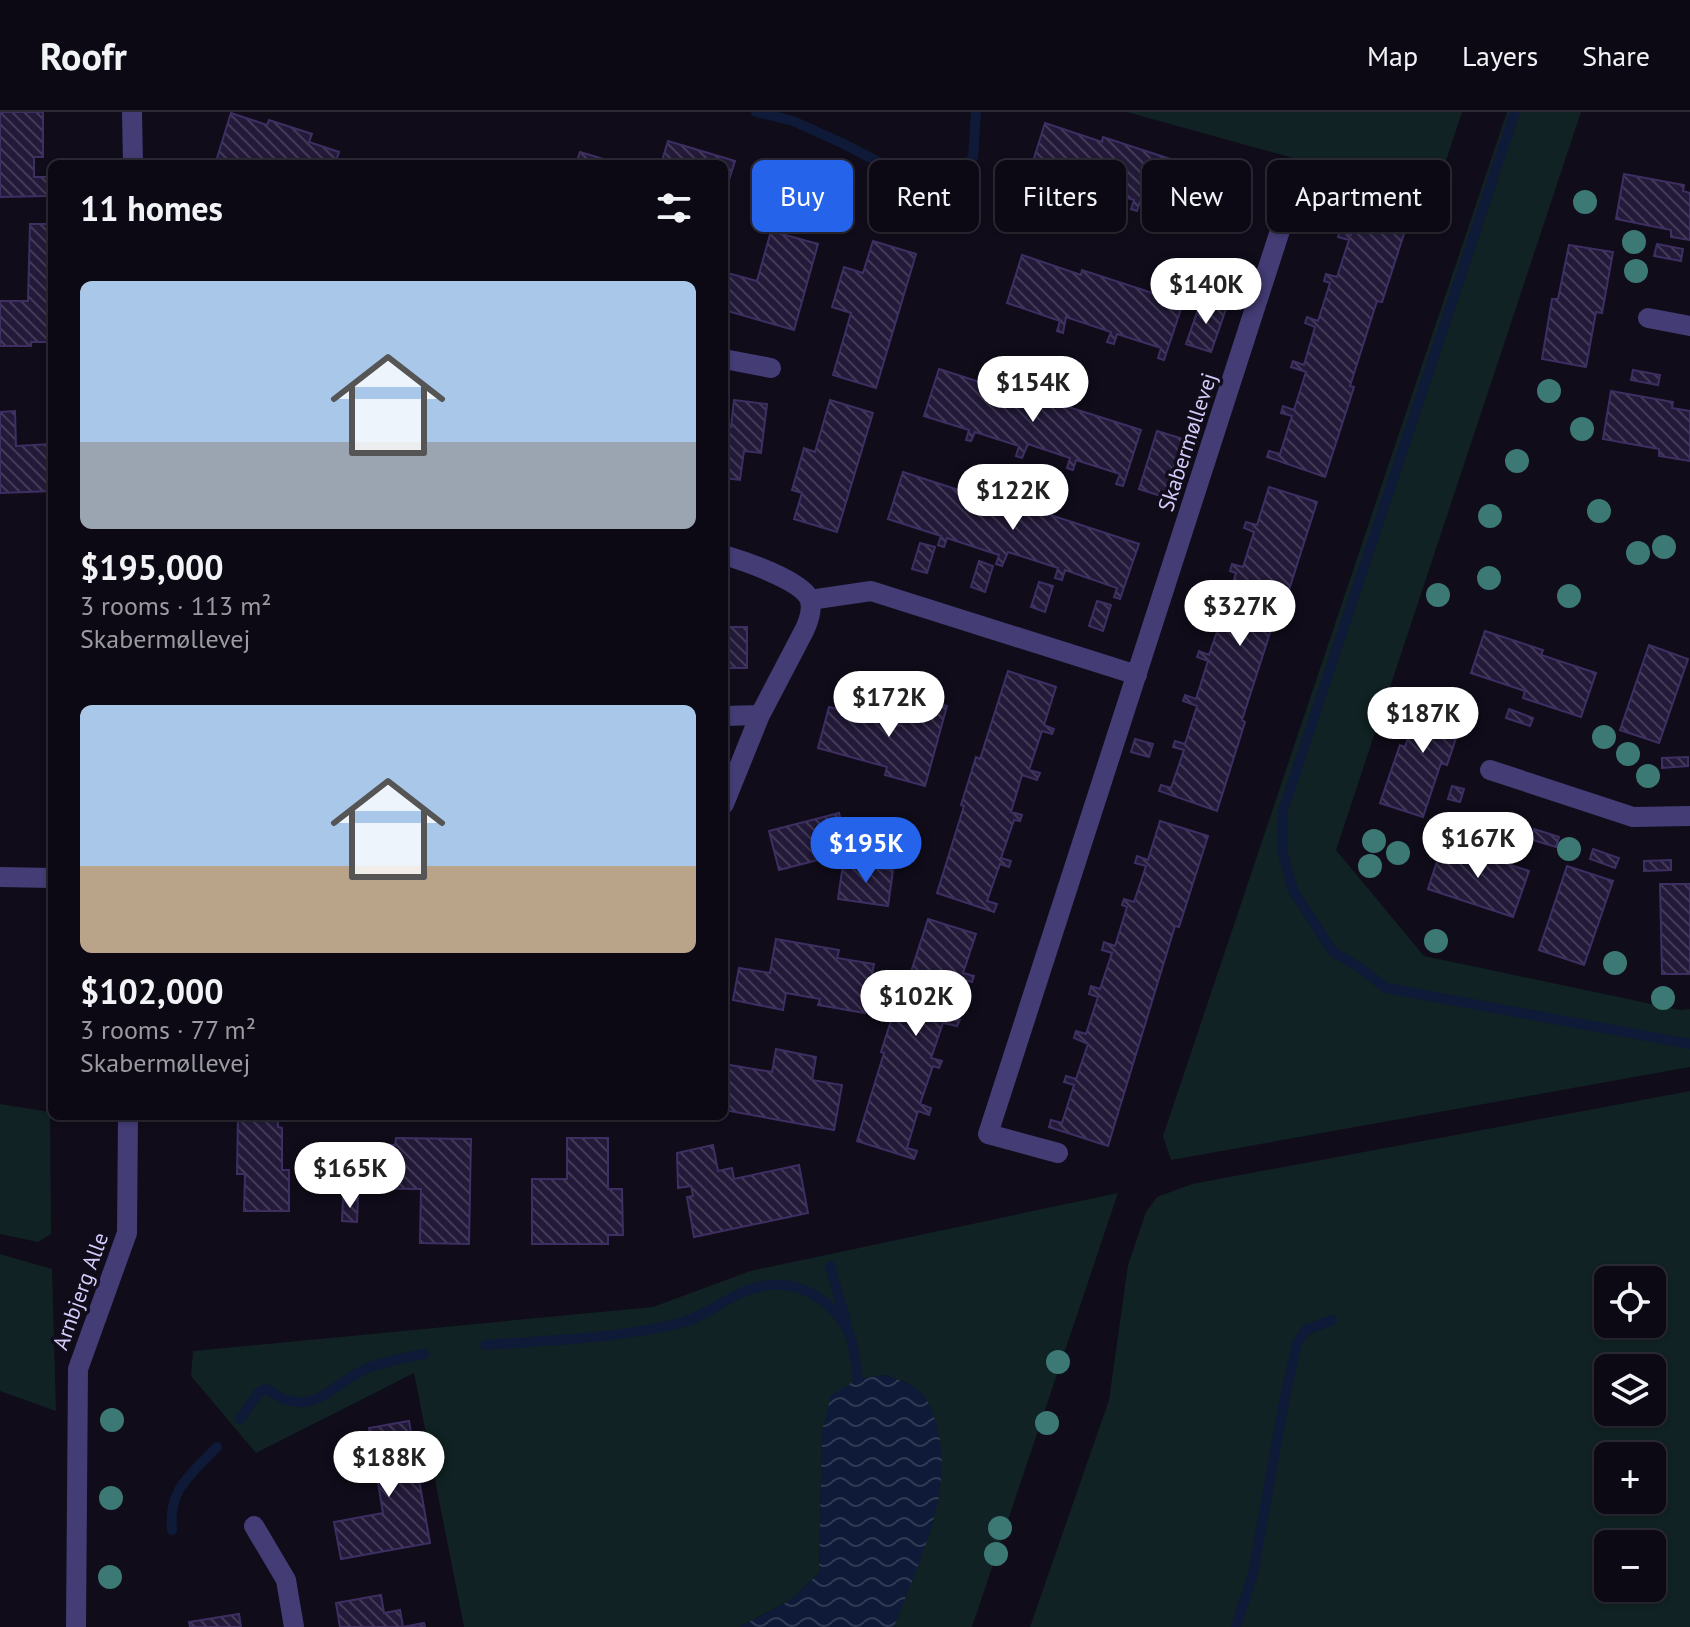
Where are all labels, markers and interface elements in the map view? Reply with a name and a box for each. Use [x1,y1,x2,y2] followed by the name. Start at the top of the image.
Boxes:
[40,31,127,80] text: Roofr
[1367,37,1418,74] text: Map
[1462,37,1538,74] text: Layers
[1582,37,1650,74] text: Share
[752,160,853,232] chip: Buy
[869,160,979,232] chip: Rent
[995,160,1126,232] chip: Filters
[1142,160,1251,232] chip: New
[1267,160,1450,232] chip: Apartment
[80,186,223,230] text: 11 homes
[652,186,696,230] icon: filters
[1150,258,1262,326] pin: $140K
[1168,267,1244,300] text: $140K
[316,333,460,477] icon: home
[977,356,1089,424] pin: $154K
[995,365,1071,398] text: $154K
[1151,369,1223,515] street label: Skabermøllevej
[957,464,1069,532] pin: $122K
[975,473,1051,506] text: $122K
[80,545,224,589] text: $195,000
[1184,580,1296,648] pin: $327K
[80,589,272,622] text: 3 rooms · 113 m²
[1202,589,1278,622] text: $327K
[80,622,251,655] text: Skabermøllevej
[833,671,945,739] pin: $172K
[851,680,927,713] text: $172K
[1367,687,1479,755] pin: $187K
[1385,696,1461,729] text: $187K
[316,757,460,901] icon: home
[1422,812,1534,880] pin: $167K
[810,817,922,885] pin: $195K
[1440,821,1516,854] text: $167K
[828,826,904,859] text: $195K
[80,969,224,1013] text: $102,000
[860,970,972,1038] pin: $102K
[878,979,954,1012] text: $102K
[80,1013,256,1046] text: 3 rooms · 77 m²
[80,1046,251,1079] text: Skabermøllevej
[294,1142,406,1210] pin: $165K
[312,1151,388,1184] text: $165K
[46,1229,114,1353] street label: Arnbjerg Alle
[1594,1266,1666,1602] map controls
[1594,1266,1666,1338] button: locate
[1594,1354,1666,1426] button: layers
[333,1431,445,1499] pin: $188K
[351,1440,427,1473] text: $188K
[1594,1442,1666,1514] button: +
[1594,1530,1666,1602] button: −

